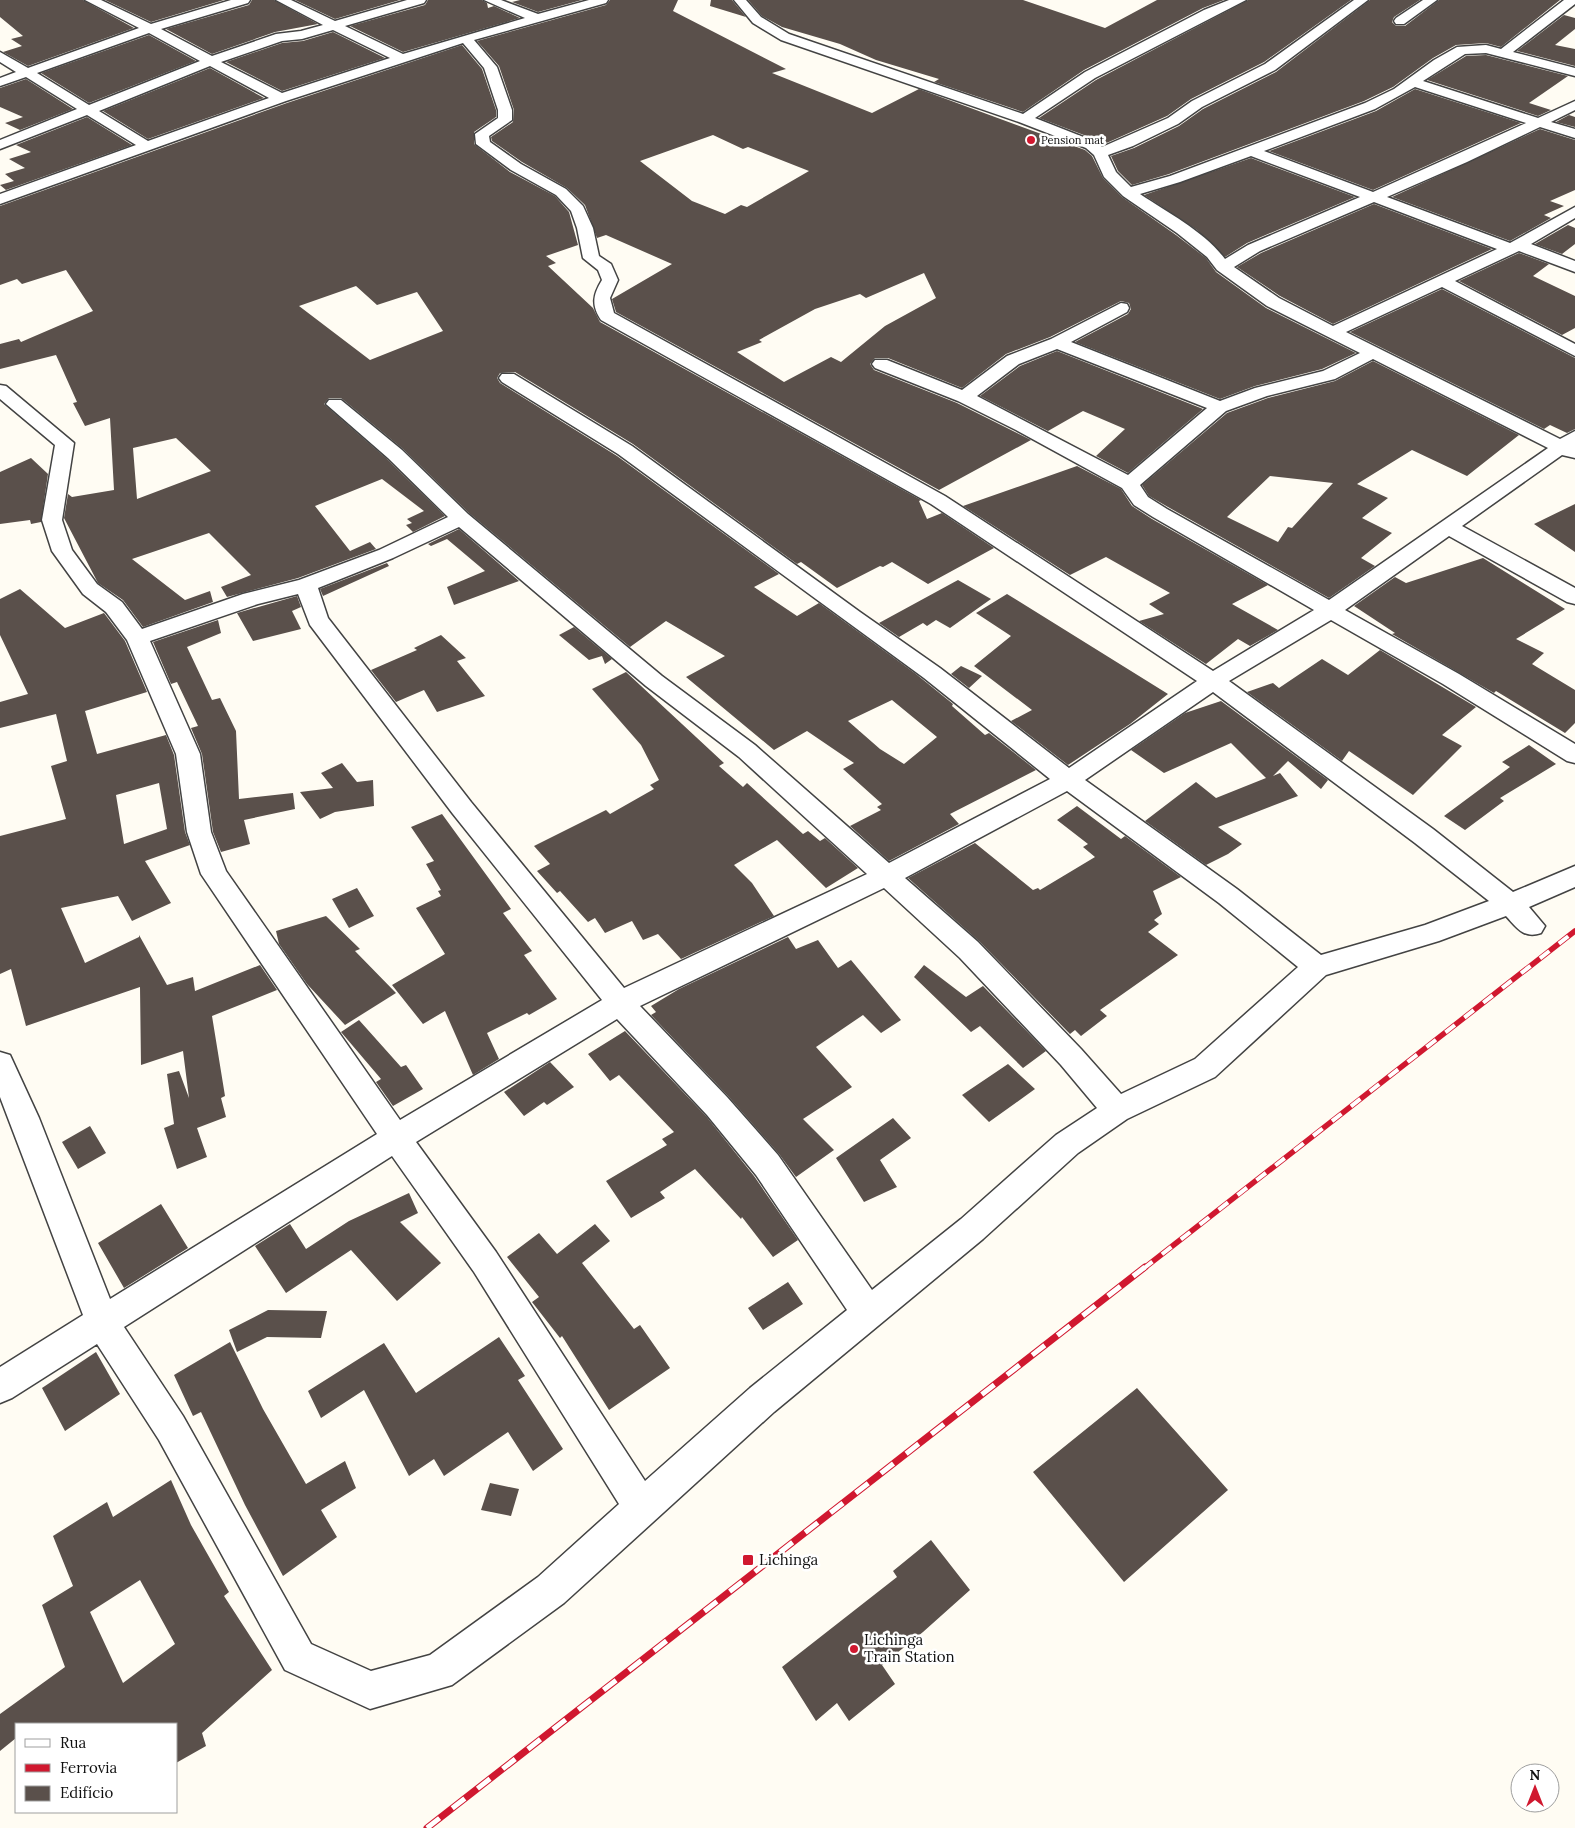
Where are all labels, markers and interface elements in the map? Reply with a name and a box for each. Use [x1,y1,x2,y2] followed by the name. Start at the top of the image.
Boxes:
[1041,133,1105,147] place label: Pension mat
[1025,134,1037,146] marker: Pension mat
[759,1550,818,1569] place label: Lichinga
[741,1553,755,1567] marker: Lichinga
[864,1630,955,1666] place label: Lichinga Train Station
[848,1643,860,1655] marker: Lichinga Train Station
[15,1723,178,1813] legend
[60,1733,86,1752] text: Rua
[60,1758,118,1777] text: Ferrovia
[1510,1763,1560,1813] north arrow
[1530,1766,1541,1784] text: N
[60,1783,113,1802] text: Edifício

